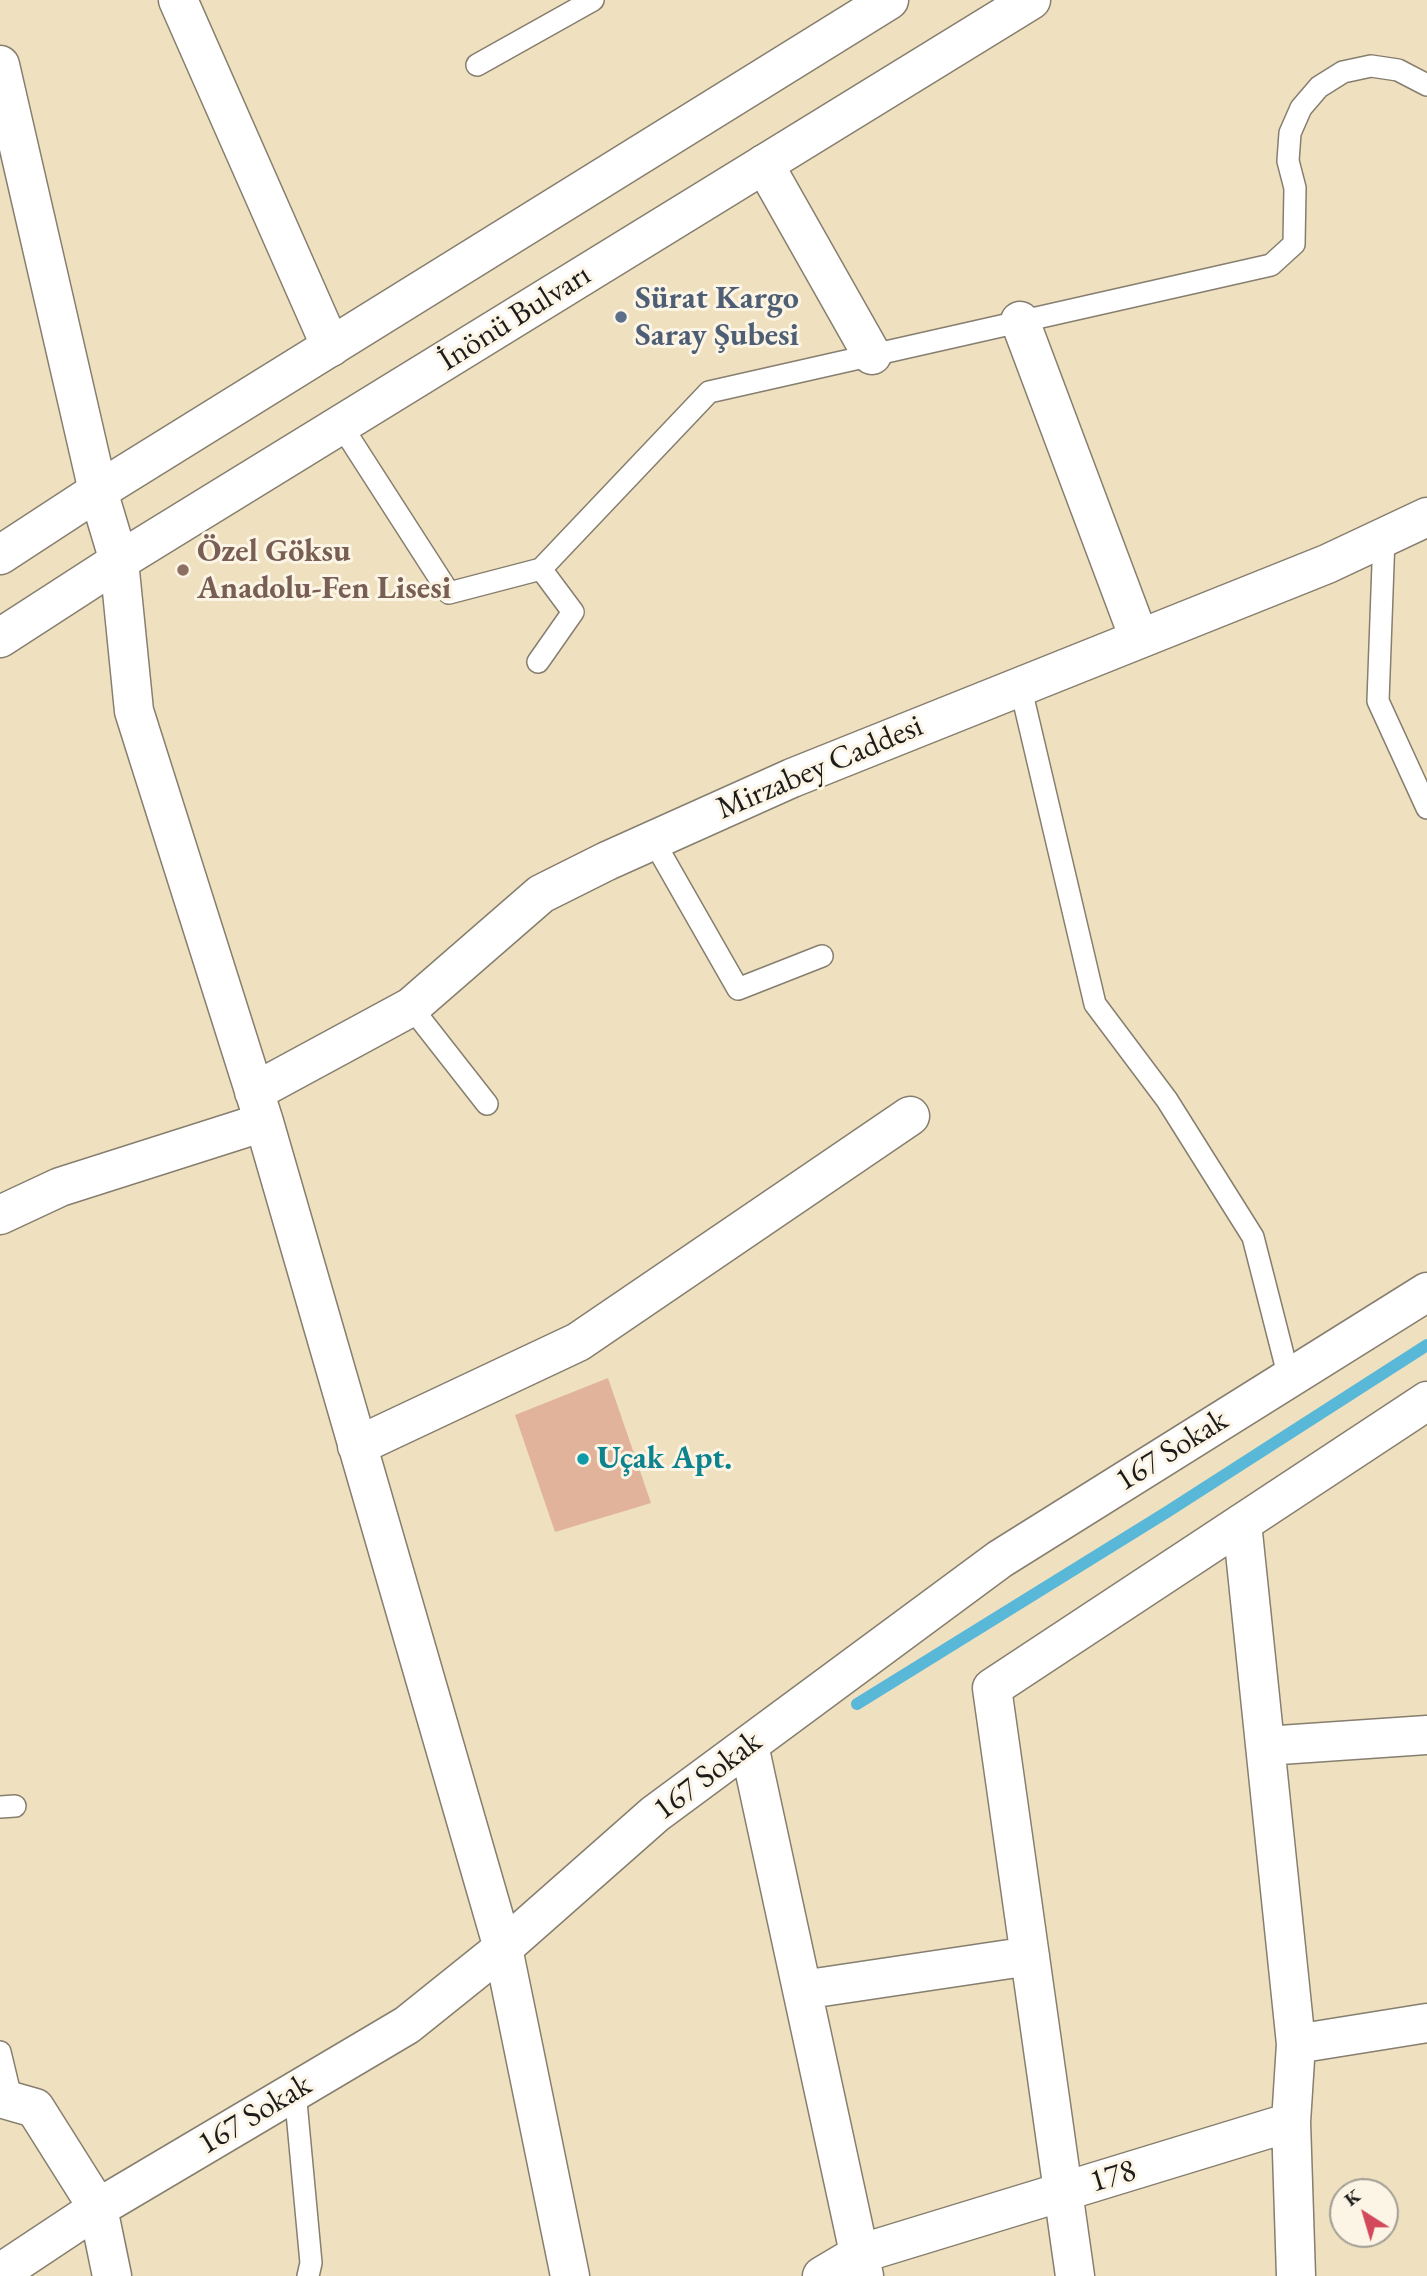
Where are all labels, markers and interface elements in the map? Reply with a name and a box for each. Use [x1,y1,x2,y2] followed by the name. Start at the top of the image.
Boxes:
[432,256,598,380] street label: İnönü Bulvarı
[635,280,799,355] place label: Sürat Kargo Saray Şubesi
[613,309,629,325] marker: Sürat Kargo Saray Şubesi
[197,533,451,608] place label: Özel Göksu Anadolu-Fen Lisesi
[175,562,191,578] marker: Özel Göksu Anadolu-Fen Lisesi
[711,707,929,829] street label: Mirzabey Caddesi
[1109,1401,1235,1501] street label: 167 Sokak
[597,1440,732,1478] place label: Uçak Apt.
[575,1451,591,1467] marker: Uçak Apt.
[646,1723,770,1829] street label: 167 Sokak
[191,2066,319,2164] street label: 167 Sokak
[1085,2152,1141,2202] street label: 178
[1329,2178,1399,2248] north arrow
[1339,2183,1366,2212] text: K

